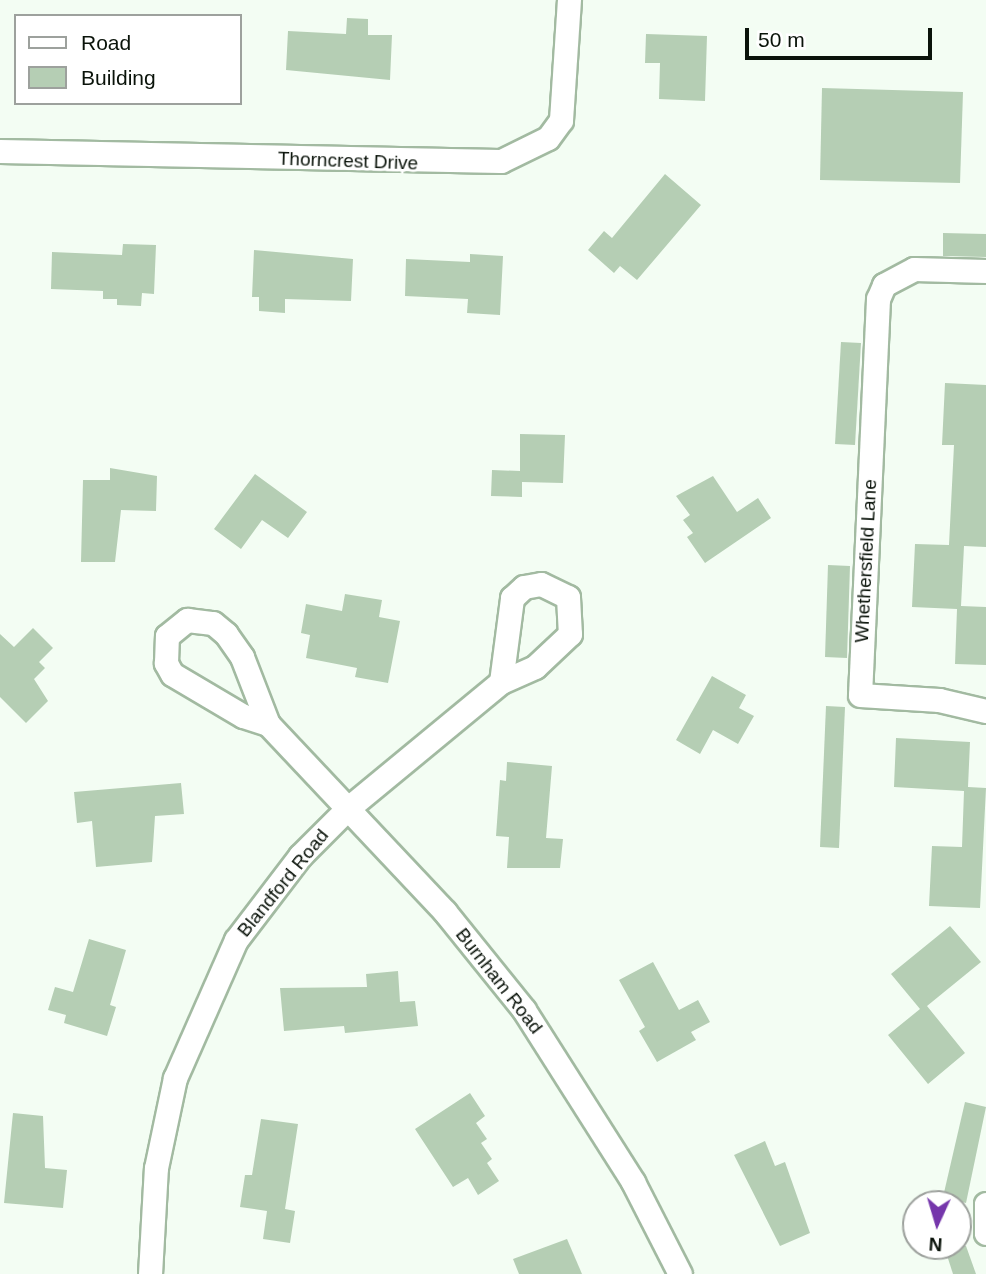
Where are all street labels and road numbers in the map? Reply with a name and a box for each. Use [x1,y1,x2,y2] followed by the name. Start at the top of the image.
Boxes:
[277,147,419,175] street label: Thorncrest Drive
[850,479,882,643] street label: Whethersfield Lane
[233,825,333,941] street label: Blandford Road
[451,924,547,1038] street label: Burnham Road

